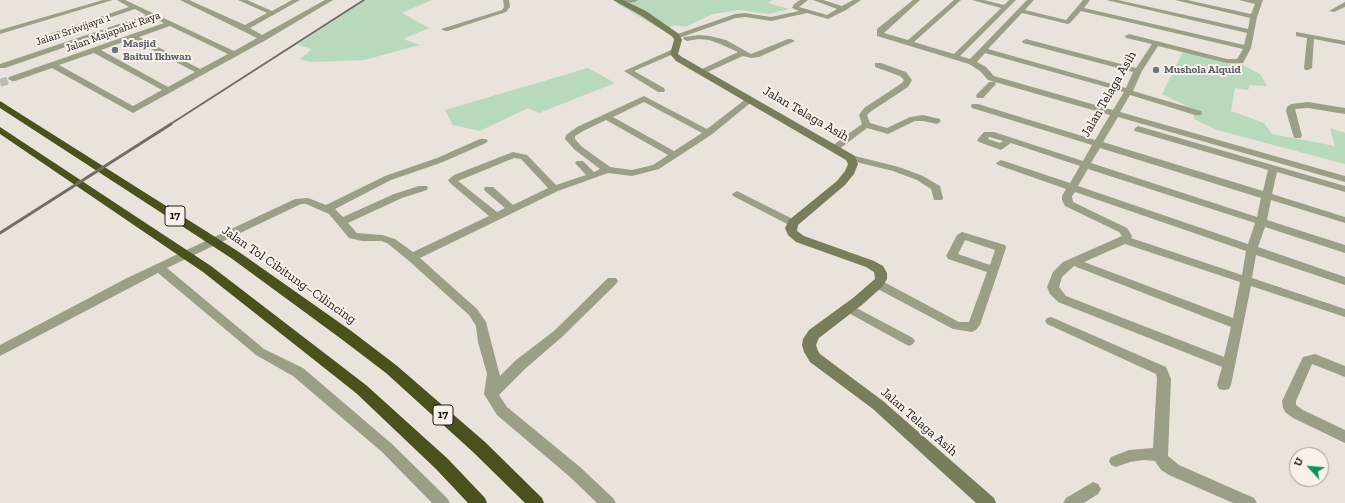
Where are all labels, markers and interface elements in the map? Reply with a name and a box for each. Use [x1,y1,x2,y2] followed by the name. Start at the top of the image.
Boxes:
[64,9,162,55] street label: Jalan Majapahit Raya
[34,11,112,49] street label: Jalan Sriwijaya 1
[123,37,191,63] place label: Masjid Baitul Ikhwan
[110,45,120,55] marker: Masjid Baitul Ikhwan
[1078,48,1140,140] street label: Jalan Telaga Asih
[1164,63,1241,77] place label: Mushola Alquid
[1151,65,1161,75] marker: Mushola Alquid
[760,83,852,145] street label: Jalan Telaga Asih
[165,206,185,226] road number: 17
[219,223,359,327] street label: Jalan Tol Cibitung–Cilincing
[877,384,961,460] street label: Jalan Telaga Asih
[433,405,453,425] road number: 17
[1289,447,1329,487] north arrow
[1291,456,1306,468] text: U

